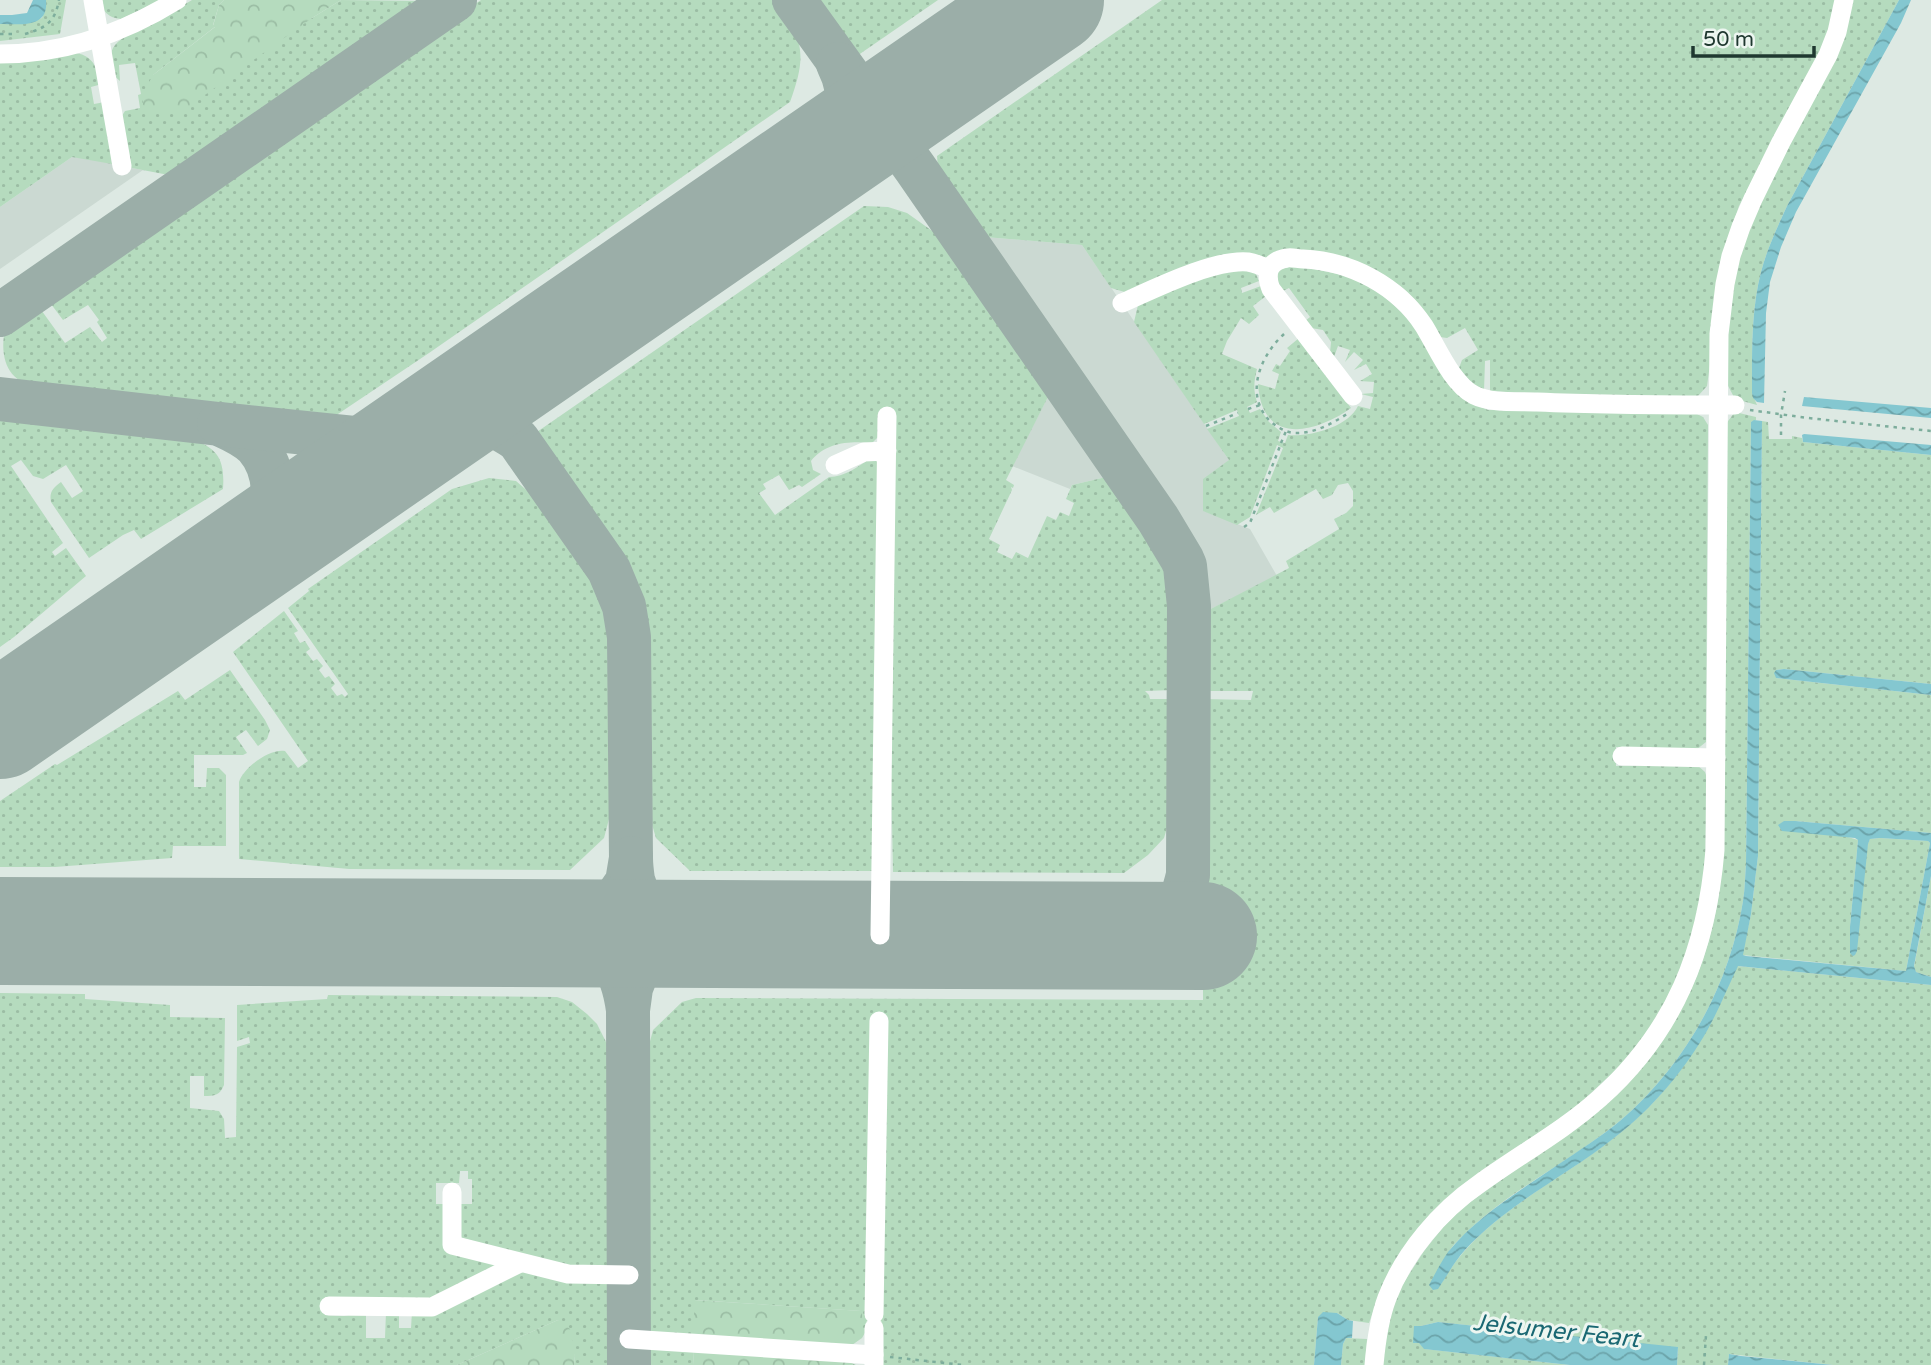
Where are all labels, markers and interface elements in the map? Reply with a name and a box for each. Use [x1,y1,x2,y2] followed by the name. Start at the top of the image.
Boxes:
[1693,14,1814,58] scale bar
[1703,27,1754,52] text: 50 m
[1471,1308,1643,1354] water label: Jelsumer Feart

